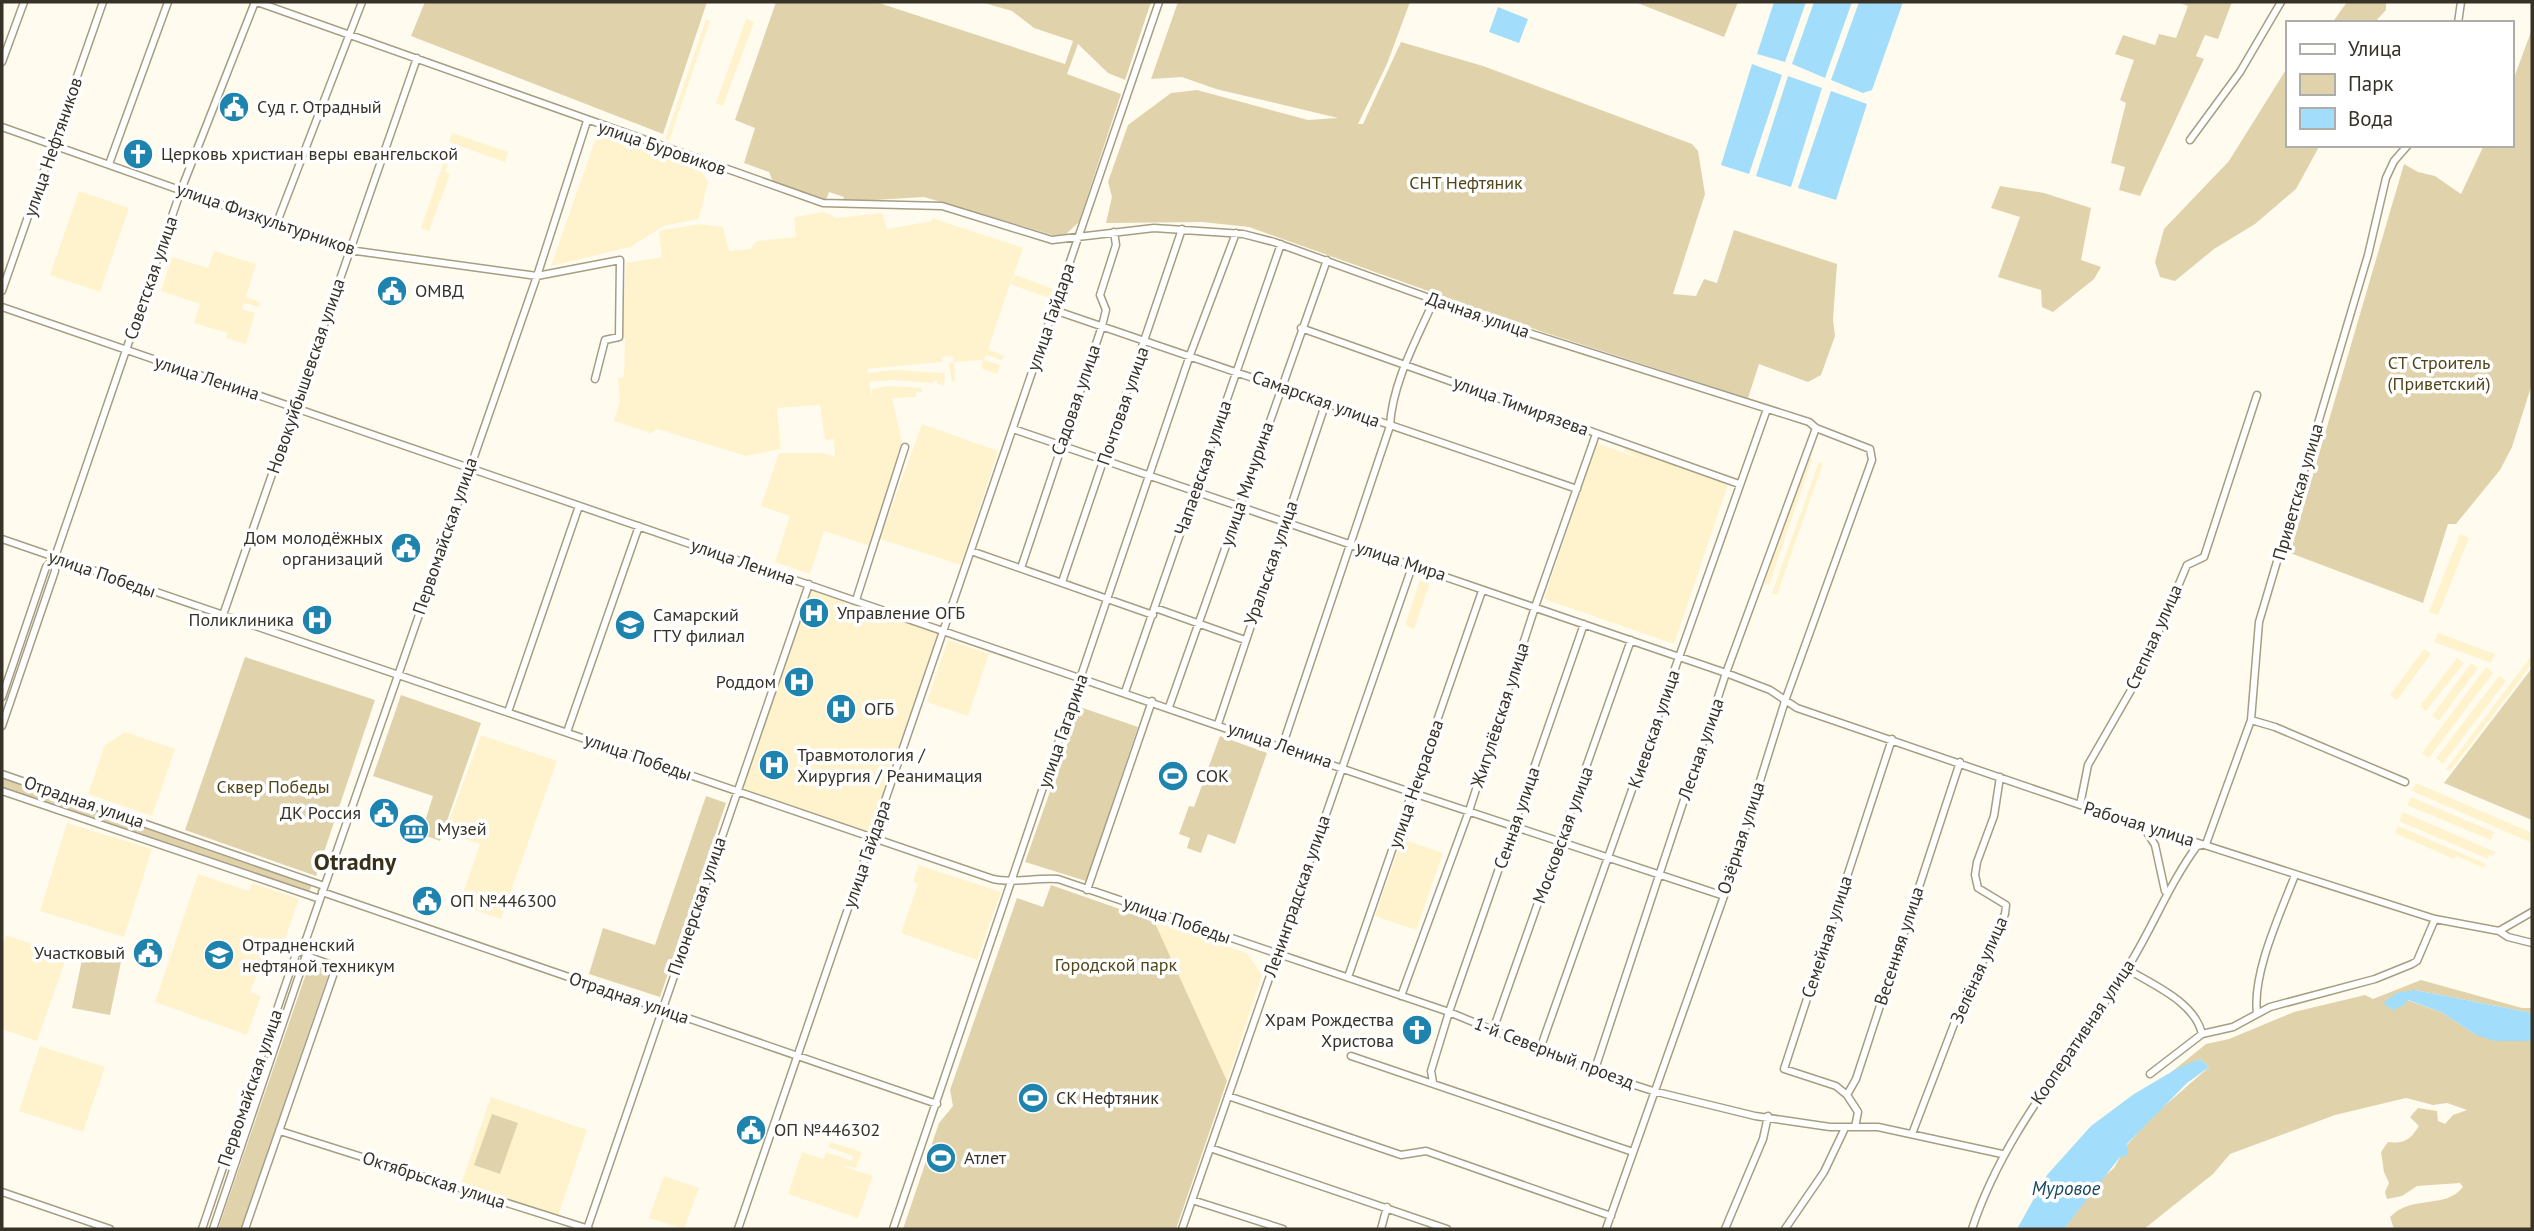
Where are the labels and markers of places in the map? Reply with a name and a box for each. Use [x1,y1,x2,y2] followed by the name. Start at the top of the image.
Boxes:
[217,90,251,124] public building icon: Суд г. Отрадный
[257,95,382,118] place label: Суд г. Отрадный
[121,137,155,171] church icon: Церковь христиан веры евангельской
[161,142,458,165] place label: Церковь христиан веры евангельской
[375,274,409,308] public building icon: ОМВД
[415,279,464,302] place label: ОМВД
[244,526,383,570] place label: Дом молодёжных организаций
[389,531,423,565] public building icon: Дом молодёжных организаций
[797,596,831,630] hospital icon: Управление ОГБ
[837,601,965,624] place label: Управление ОГБ
[300,603,334,637] hospital icon: Поликлиника
[653,603,745,647] place label: Самарский ГТУ филиал
[189,608,294,631] place label: Поликлиника
[613,608,647,642] school or university icon: Самарский ГТУ филиал
[782,665,816,699] hospital icon: Роддом
[716,670,776,693] place label: Роддом
[824,692,858,726] hospital icon: ОГБ
[864,697,894,720] place label: ОГБ
[797,743,982,787] place label: Травмотология / Хирургия / Реанимация
[757,748,791,782] hospital icon: Травмотология / Хирургия / Реанимация
[1156,759,1190,793] sports icon: СОК
[1196,764,1229,787] place label: СОК
[367,796,401,830] public building icon: ДК Россия
[280,801,361,824] place label: ДК Россия
[397,812,431,846] museum icon: Музей
[437,817,487,840] place label: Музей
[410,884,444,918] public building icon: ОП №446300
[450,889,556,912] place label: ОП №446300
[242,933,395,977] place label: Отрадненский нефтяной техникум
[131,936,165,970] public building icon: Участковый
[202,938,236,972] school or university icon: Отрадненский нефтяной техникум
[34,941,125,964] place label: Участковый
[1265,1008,1394,1052] place label: Храм Рождества Христова
[1400,1013,1434,1047] church icon: Храм Рождества Христова
[1016,1081,1050,1115] sports icon: СК Нефтяник
[1056,1086,1159,1109] place label: СК Нефтяник
[734,1113,768,1147] public building icon: ОП №446302
[774,1118,880,1141] place label: ОП №446302
[924,1141,958,1175] sports icon: Атлет
[964,1146,1007,1169] place label: Атлет

